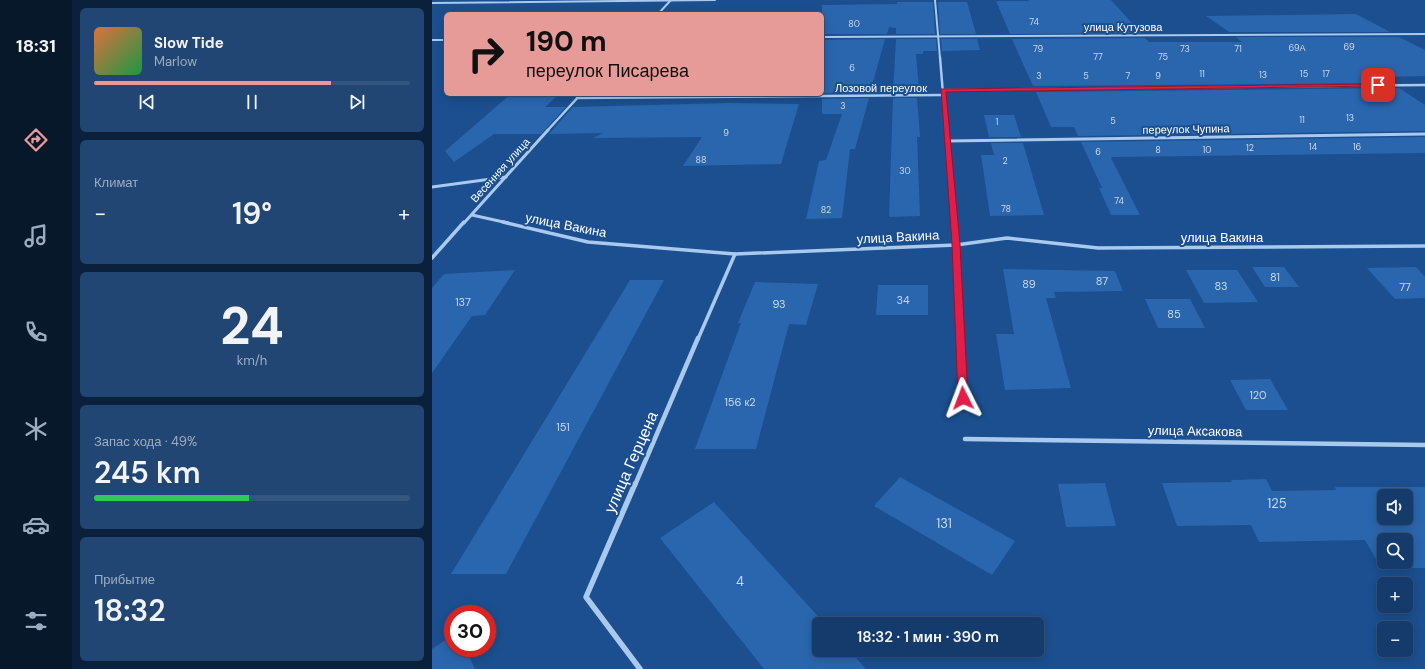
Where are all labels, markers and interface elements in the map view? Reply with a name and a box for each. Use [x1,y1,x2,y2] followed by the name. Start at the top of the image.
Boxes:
[1029,16,1039,28] house number: 74
[848,18,860,30] house number: 80
[1084,20,1163,34] street label: улица Кутузова
[526,23,607,60] text: 190 m
[460,28,512,80] icon: right
[154,33,224,53] text: Slow Tide
[16,34,56,58] text: 18:31
[1343,41,1355,53] house number: 69
[1288,42,1306,54] house number: 69А
[1033,43,1043,55] house number: 79
[1180,43,1190,55] house number: 73
[1234,43,1242,55] house number: 71
[1093,51,1103,63] house number: 77
[1158,51,1168,63] house number: 75
[154,53,197,70] text: Marlow
[526,59,689,83] text: переулок Писарева
[849,62,855,74] house number: 6
[1199,68,1205,80] house number: 11
[1300,68,1308,80] house number: 15
[1322,68,1330,80] house number: 17
[1361,68,1395,102] pin
[1259,69,1267,81] house number: 13
[1036,70,1042,82] house number: 3
[1083,70,1089,82] house number: 5
[1126,70,1131,82] house number: 7
[1155,70,1161,82] house number: 9
[1367,74,1389,96] icon: arrive
[835,81,927,95] street label: Лозовой переулок
[136,91,158,113] icon: previous
[241,91,263,113] icon: pause
[346,91,368,113] icon: next
[840,100,846,112] house number: 3
[1346,112,1354,124] house number: 13
[1299,114,1305,126] house number: 11
[1110,115,1116,127] house number: 5
[996,116,999,128] house number: 1
[1142,121,1230,137] street label: переулок Чупина
[22,126,50,154] icon: directions
[723,127,729,139] house number: 9
[467,134,533,205] street label: Весенняя улица
[1309,141,1318,153] house number: 14
[1353,141,1362,153] house number: 16
[1246,142,1254,154] house number: 12
[1155,144,1161,156] house number: 8
[1203,144,1211,156] house number: 10
[1095,146,1101,158] house number: 6
[696,154,706,166] house number: 88
[1002,155,1008,167] house number: 2
[899,165,911,177] house number: 30
[94,174,138,191] text: Климат
[232,194,272,233] text: 19°
[1114,195,1124,207] house number: 74
[94,199,106,228] text: −
[398,199,410,228] text: +
[1001,203,1011,215] house number: 78
[821,204,831,216] house number: 82
[524,209,609,241] street label: улица Вакина
[22,222,50,250] icon: music
[856,226,940,248] street label: улица Вакина
[1181,229,1264,246] street label: улица Вакина
[1270,270,1280,284] house number: 81
[1096,274,1108,288] house number: 87
[1022,277,1036,291] house number: 89
[1214,279,1228,293] house number: 83
[1399,280,1411,294] house number: 77
[220,292,284,360] text: 24
[896,293,910,307] house number: 34
[455,295,471,309] house number: 137
[772,297,786,311] house number: 93
[1167,307,1181,321] house number: 85
[22,318,50,346] icon: phone
[237,352,267,369] text: km/h
[942,377,984,419] position arrow
[1249,388,1267,402] house number: 120
[724,395,756,409] house number: 156 к2
[599,408,663,516] street label: улица Герцена
[22,415,50,443] icon: climate
[556,420,570,434] house number: 151
[1148,422,1243,440] street label: улица Аксакова
[94,433,197,450] text: Запас хода · 49%
[94,453,200,492] text: 245 km
[1377,489,1413,657] map controls
[1377,489,1413,525] button: sound
[1267,495,1287,512] house number: 125
[22,511,50,539] icon: car
[936,515,952,532] house number: 131
[1377,533,1413,569] button: search
[94,571,155,588] text: Прибытие
[736,573,744,590] house number: 4
[1377,577,1413,613] button: +
[94,591,166,630] text: 18:32
[444,605,496,657] speed limit sign: 30
[22,607,50,635] icon: filters
[1377,621,1413,657] button: −
[857,627,999,647] text: 18:32 · 1 мин · 390 m

